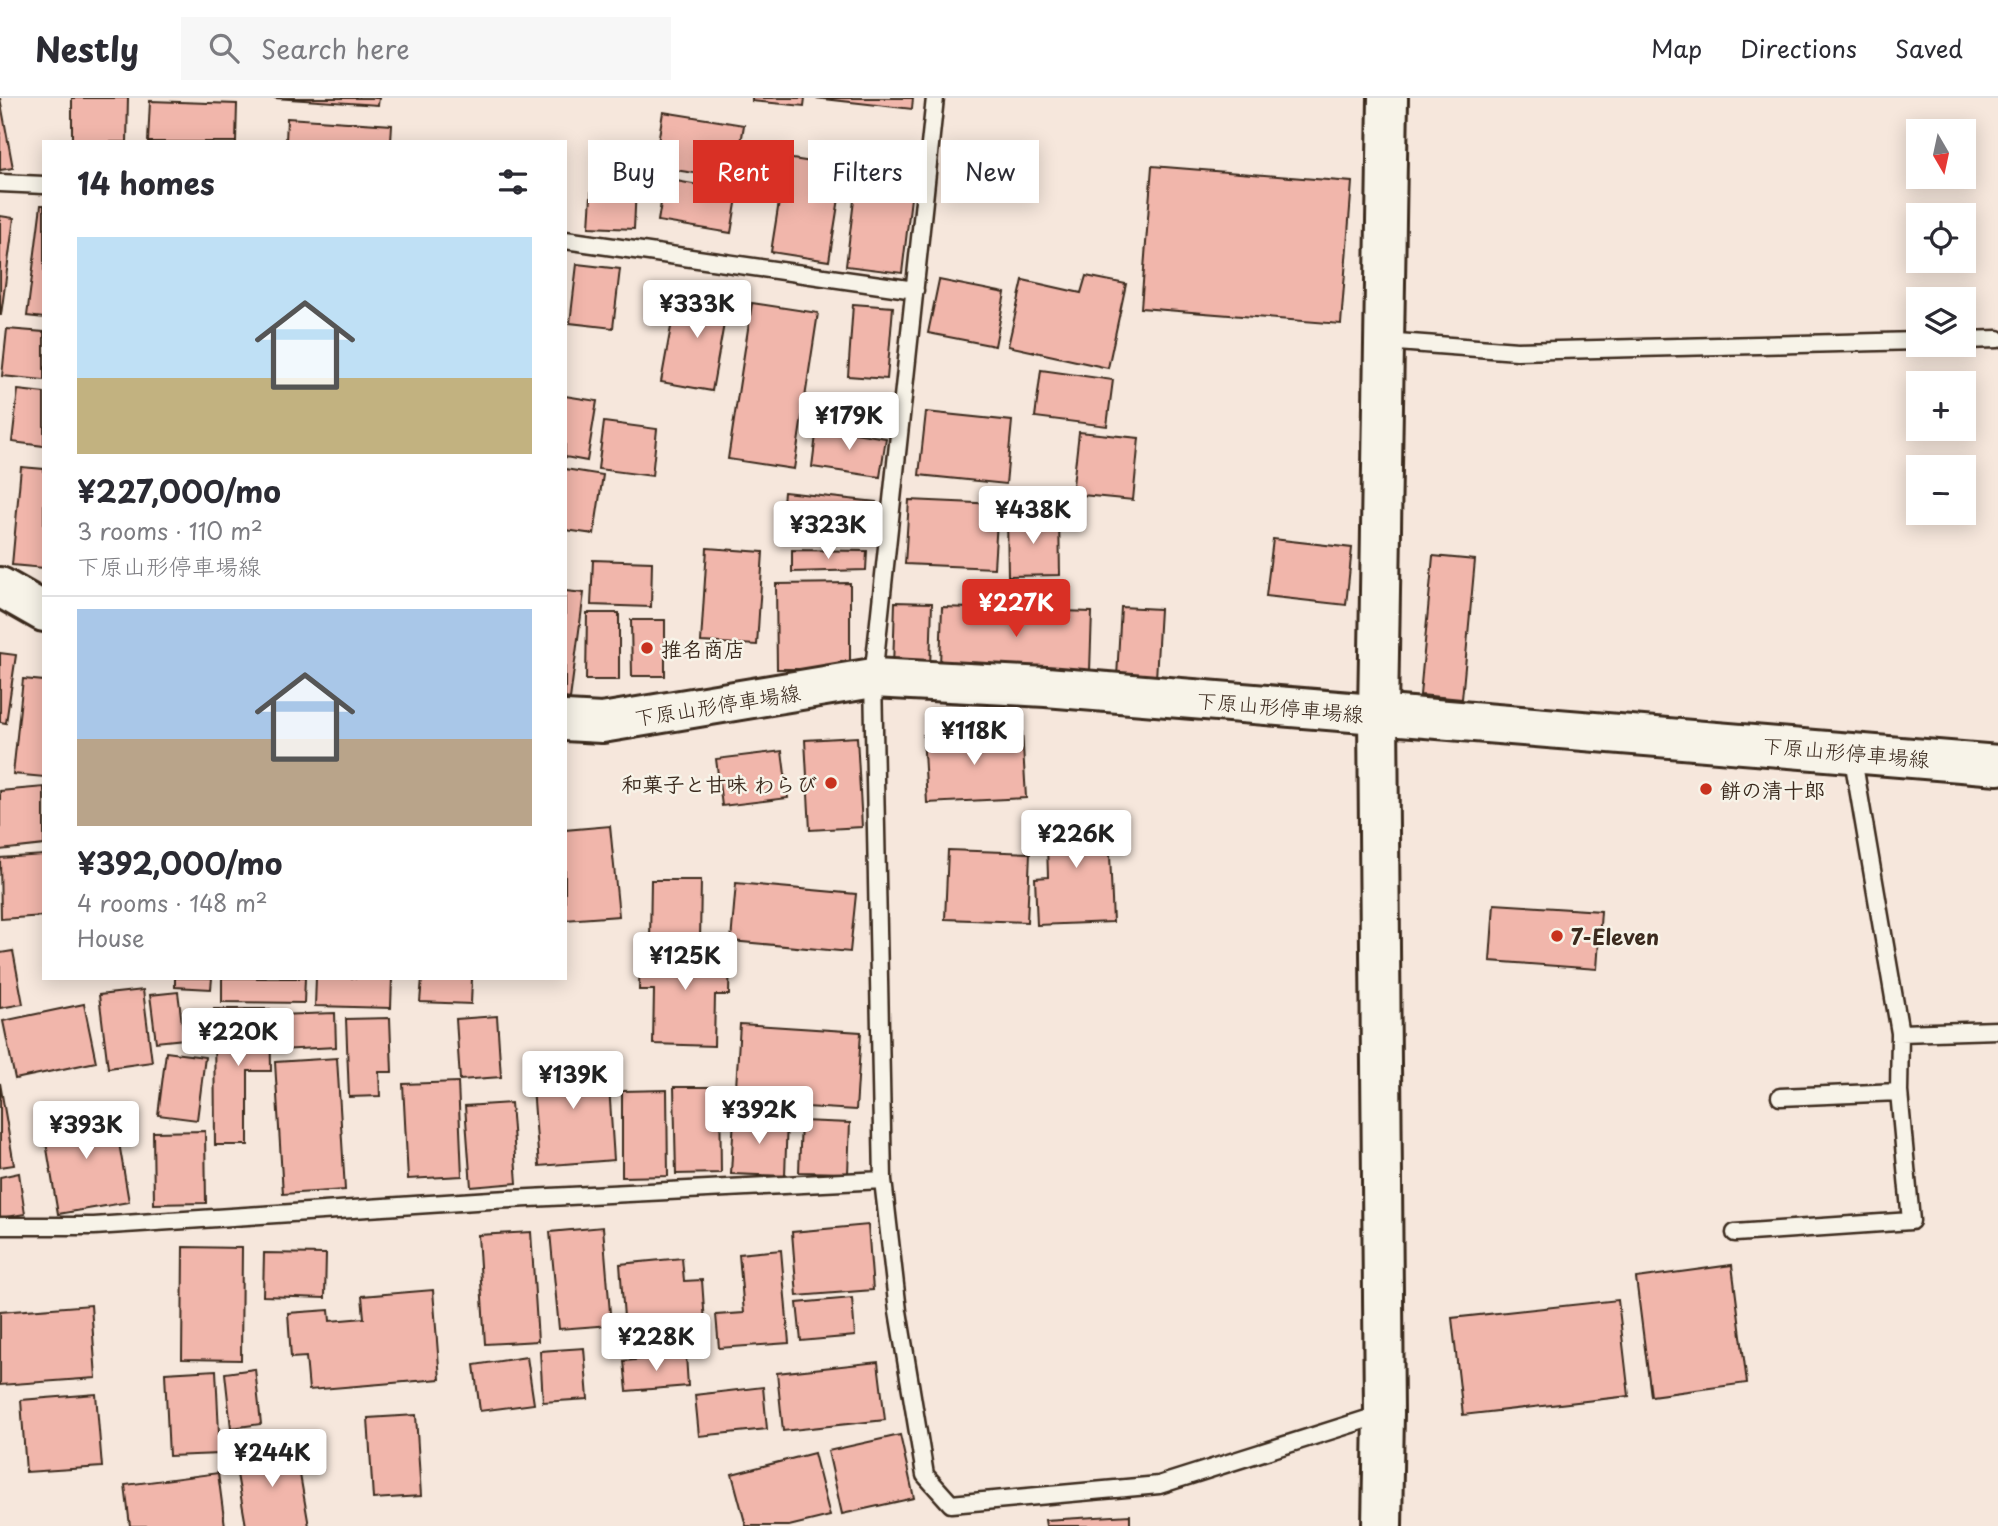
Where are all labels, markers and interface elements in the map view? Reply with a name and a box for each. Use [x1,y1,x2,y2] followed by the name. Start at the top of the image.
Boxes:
[181,17,671,80] search box
[35,23,139,73] text: Nestly
[205,29,243,67] icon: search
[261,29,410,68] text: Search here
[1651,30,1702,66] text: Map
[1740,30,1857,66] text: Directions
[1895,30,1963,66] text: Saved
[1906,119,1976,189] north arrow
[1906,119,1976,525] map controls
[588,140,679,203] chip: Buy
[693,140,794,203] chip: Rent
[808,140,927,203] chip: Filters
[941,140,1039,203] chip: New
[77,160,215,205] text: 14 homes
[494,163,532,201] icon: filters
[1906,203,1976,273] button: locate
[648,280,746,340] pin: ¥333K
[242,282,368,408] icon: home
[659,285,735,320] text: ¥333K
[1906,287,1976,357] button: layers
[1906,371,1976,441] button: +
[800,392,898,452] pin: ¥179K
[815,397,883,432] text: ¥179K
[1906,455,1976,525] button: −
[77,468,281,513] text: ¥227,000/mo
[984,486,1082,546] pin: ¥438K
[995,491,1071,526] text: ¥438K
[779,502,877,561] pin: ¥323K
[790,506,866,541] text: ¥323K
[77,513,263,548] text: 3 rooms · 110 m²
[77,548,261,583] text: 下原山形停車場線
[967,580,1065,639] pin: ¥227K
[978,584,1054,619] text: ¥227K
[661,632,745,664] place label: 推名商店
[639,640,655,656] marker: 推名商店
[242,654,368,780] icon: home
[632,675,802,733] street label: 下原山形停車場線
[1195,683,1365,729] street label: 下原山形停車場線
[925,708,1023,767] pin: ¥118K
[941,712,1007,747] text: ¥118K
[1761,728,1931,774] street label: 下原山形停車場線
[621,767,817,799] place label: 和菓子と甘味 わらび
[1720,773,1825,805] place label: 餅の清十郎
[823,775,839,791] marker: 和菓子と甘味 わらび
[1698,781,1714,797] marker: 餅の清十郎
[1027,810,1125,870] pin: ¥226K
[1037,815,1115,850] text: ¥226K
[77,840,282,885] text: ¥392,000/mo
[77,885,268,920] text: 4 rooms · 148 m²
[77,920,144,955] text: House
[1571,920,1659,952] place label: 7-Eleven
[1549,928,1565,944] marker: 7-Eleven
[636,932,734,992] pin: ¥125K
[649,937,721,972] text: ¥125K
[189,1009,287,1068] pin: ¥220K
[198,1013,278,1048] text: ¥220K
[524,1052,622,1111] pin: ¥139K
[538,1056,608,1091] text: ¥139K
[710,1086,808,1146] pin: ¥392K
[721,1091,797,1126] text: ¥392K
[37,1102,135,1161] pin: ¥393K
[49,1106,123,1141] text: ¥393K
[607,1314,705,1373] pin: ¥228K
[617,1318,695,1353] text: ¥228K
[223,1430,321,1489] pin: ¥244K
[233,1434,311,1469] text: ¥244K

